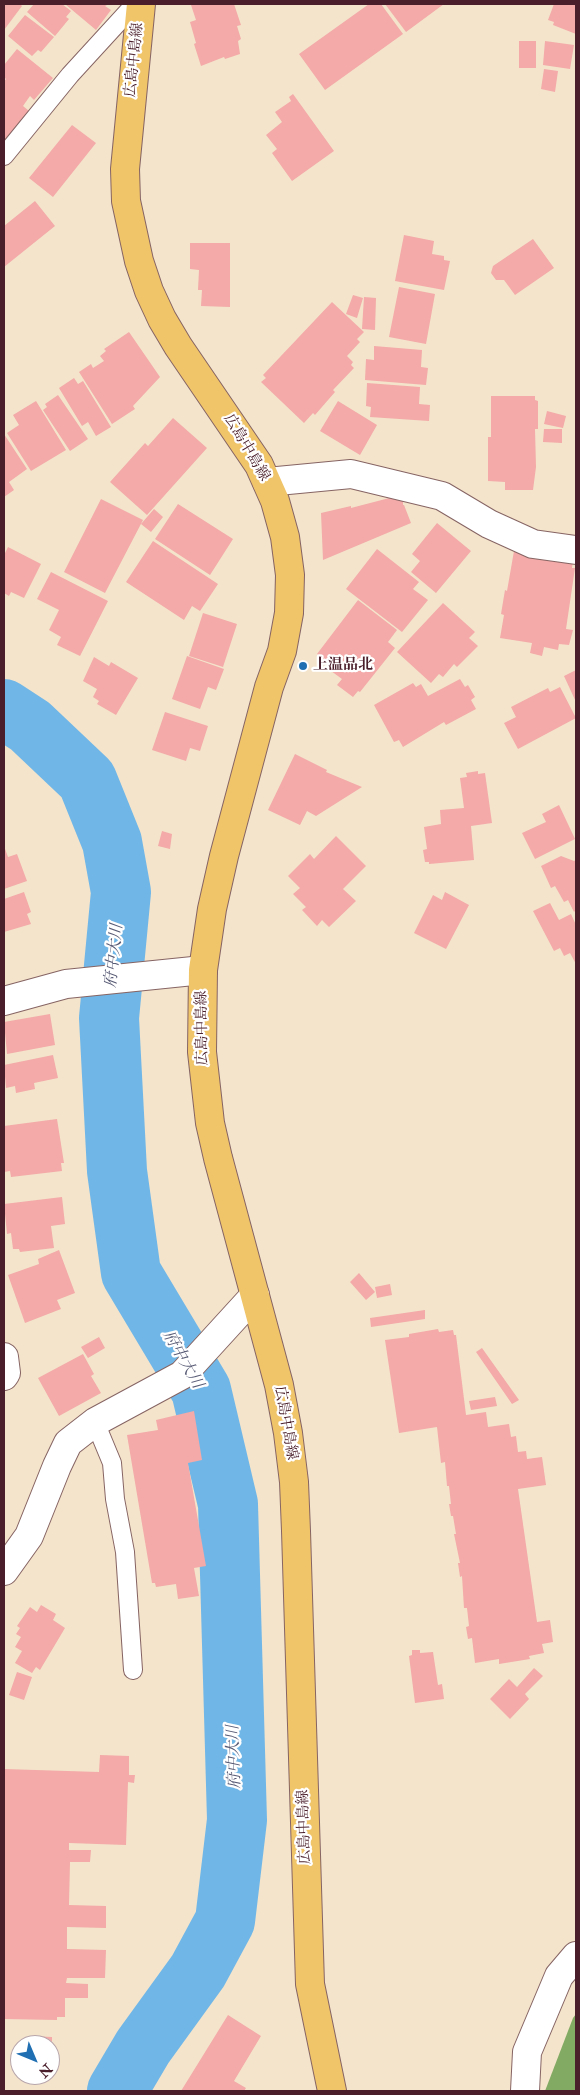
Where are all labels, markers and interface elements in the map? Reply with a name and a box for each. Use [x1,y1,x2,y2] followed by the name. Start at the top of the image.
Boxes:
[122,22,148,98] street label: 広島中島線
[219,411,273,485] street label: 広島中島線
[313,657,373,675] place label: 上温品北
[297,660,309,672] marker: 上温品北
[102,923,128,989] water label: 府中大川
[193,990,213,1066] street label: 広島中島線
[158,1327,206,1393] water label: 府中大川
[270,1385,300,1461] street label: 広島中島線
[224,1725,246,1789] water label: 府中大川
[295,1789,315,1865] street label: 広島中島線
[10,2035,60,2085] north arrow
[35,2060,56,2081] text: N

